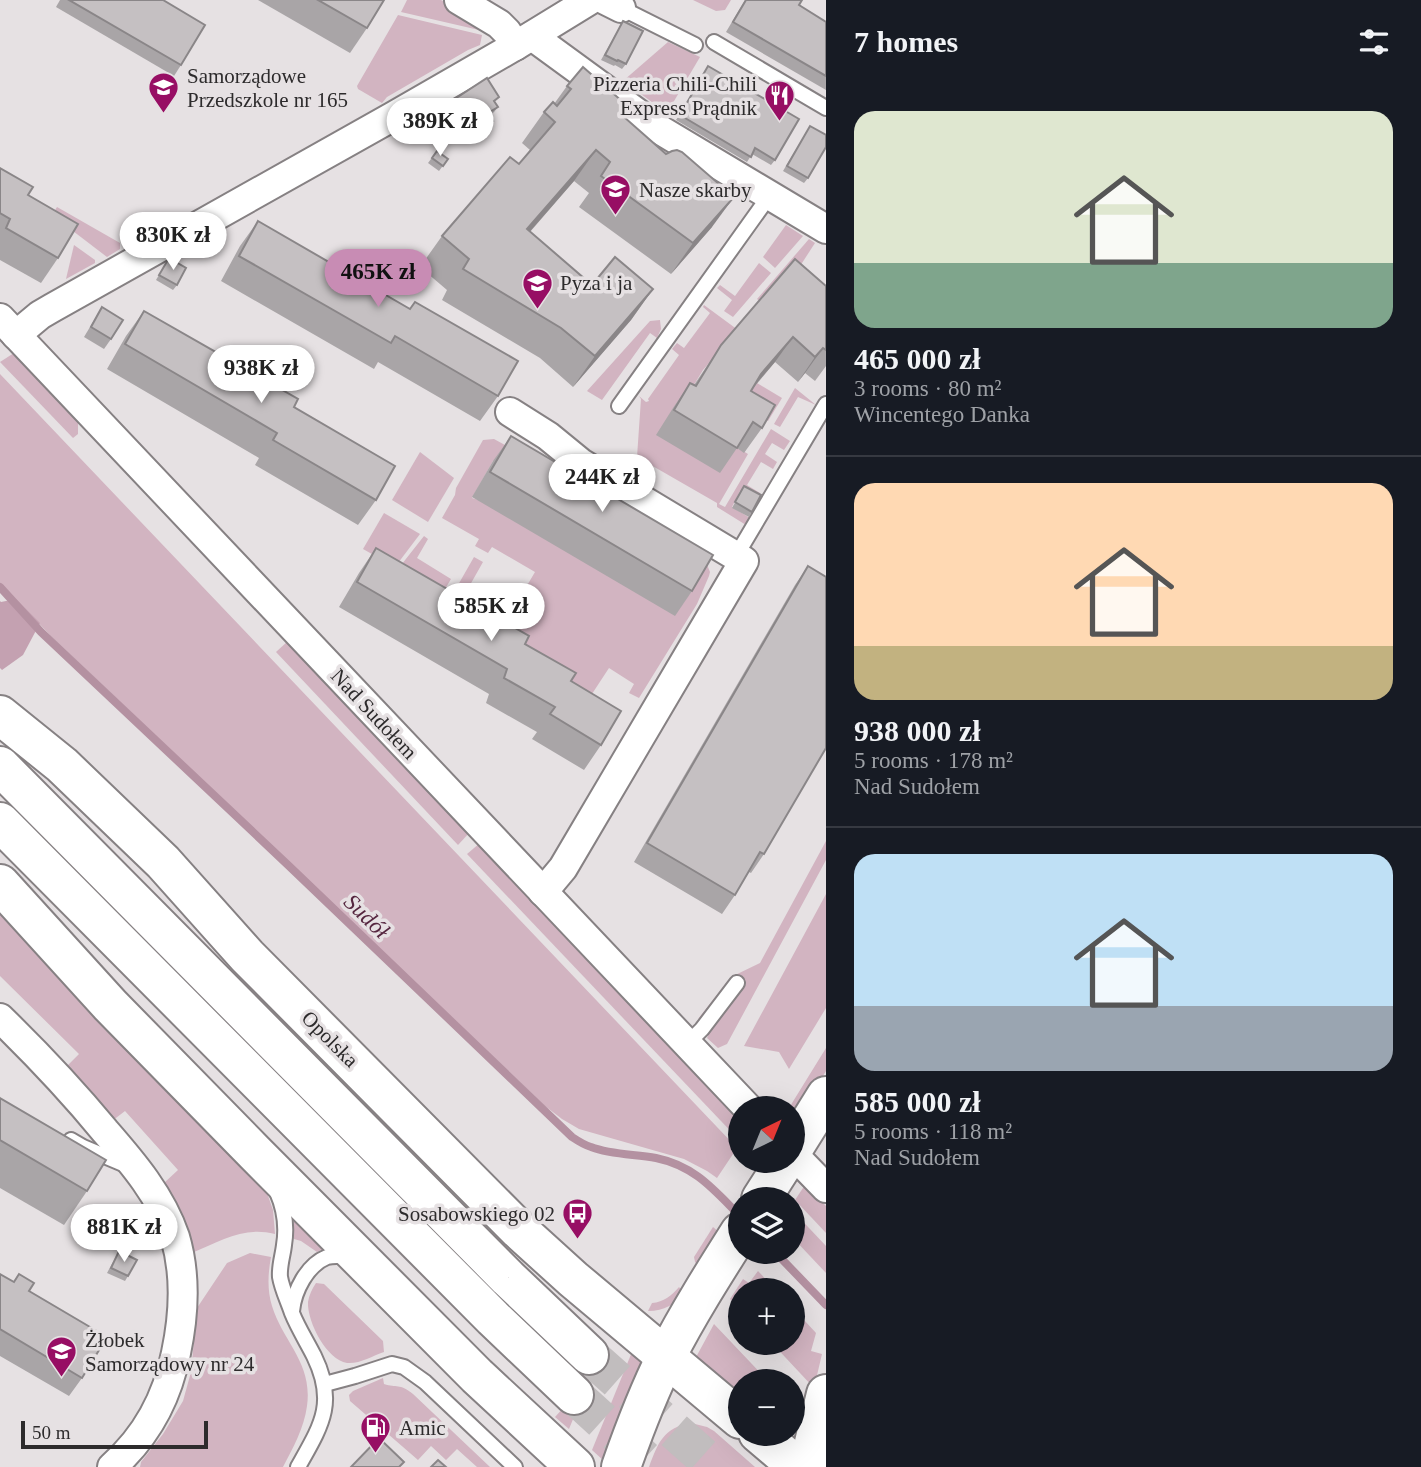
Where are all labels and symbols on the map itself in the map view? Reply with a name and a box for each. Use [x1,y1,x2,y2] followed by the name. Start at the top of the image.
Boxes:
[187,64,348,112] place label: Samorządowe Przedszkole nr 165
[147,71,181,115] school or university icon: Samorządowe Przedszkole nr 165
[593,72,757,120] place label: Pizzeria Chili-Chili Express Prądnik
[763,79,797,123] restaurant icon: Pizzeria Chili-Chili Express Prądnik
[375,99,505,158] pin: 389K zł
[599,173,633,217] school or university icon: Nasze skarby
[639,178,752,202] place label: Nasze skarby
[108,212,238,272] pin: 830K zł
[313,250,443,309] pin: 465K zł
[520,266,554,310] school or university icon: Pyza i ja
[560,271,633,295] place label: Pyza i ja
[196,346,326,405] pin: 938K zł
[537,454,667,514] pin: 244K zł
[426,584,556,643] pin: 585K zł
[326,664,422,764] street label: Nad Sudołem
[339,889,395,944] water label: Sudół
[297,1006,364,1073] street label: Opolska
[728,1096,805,1172] north arrow
[561,1197,595,1241] bus stop icon: Sosabowskiego 02
[398,1202,555,1226] place label: Sosabowskiego 02
[59,1204,189,1264] pin: 881K zł
[85,1328,255,1376] place label: Żłobek Samorządowy nr 24
[45,1335,79,1379] school or university icon: Żłobek Samorządowy nr 24
[359,1411,393,1455] fuel station icon: Amic
[399,1416,446,1440] place label: Amic
[21,1418,208,1450] scale bar

